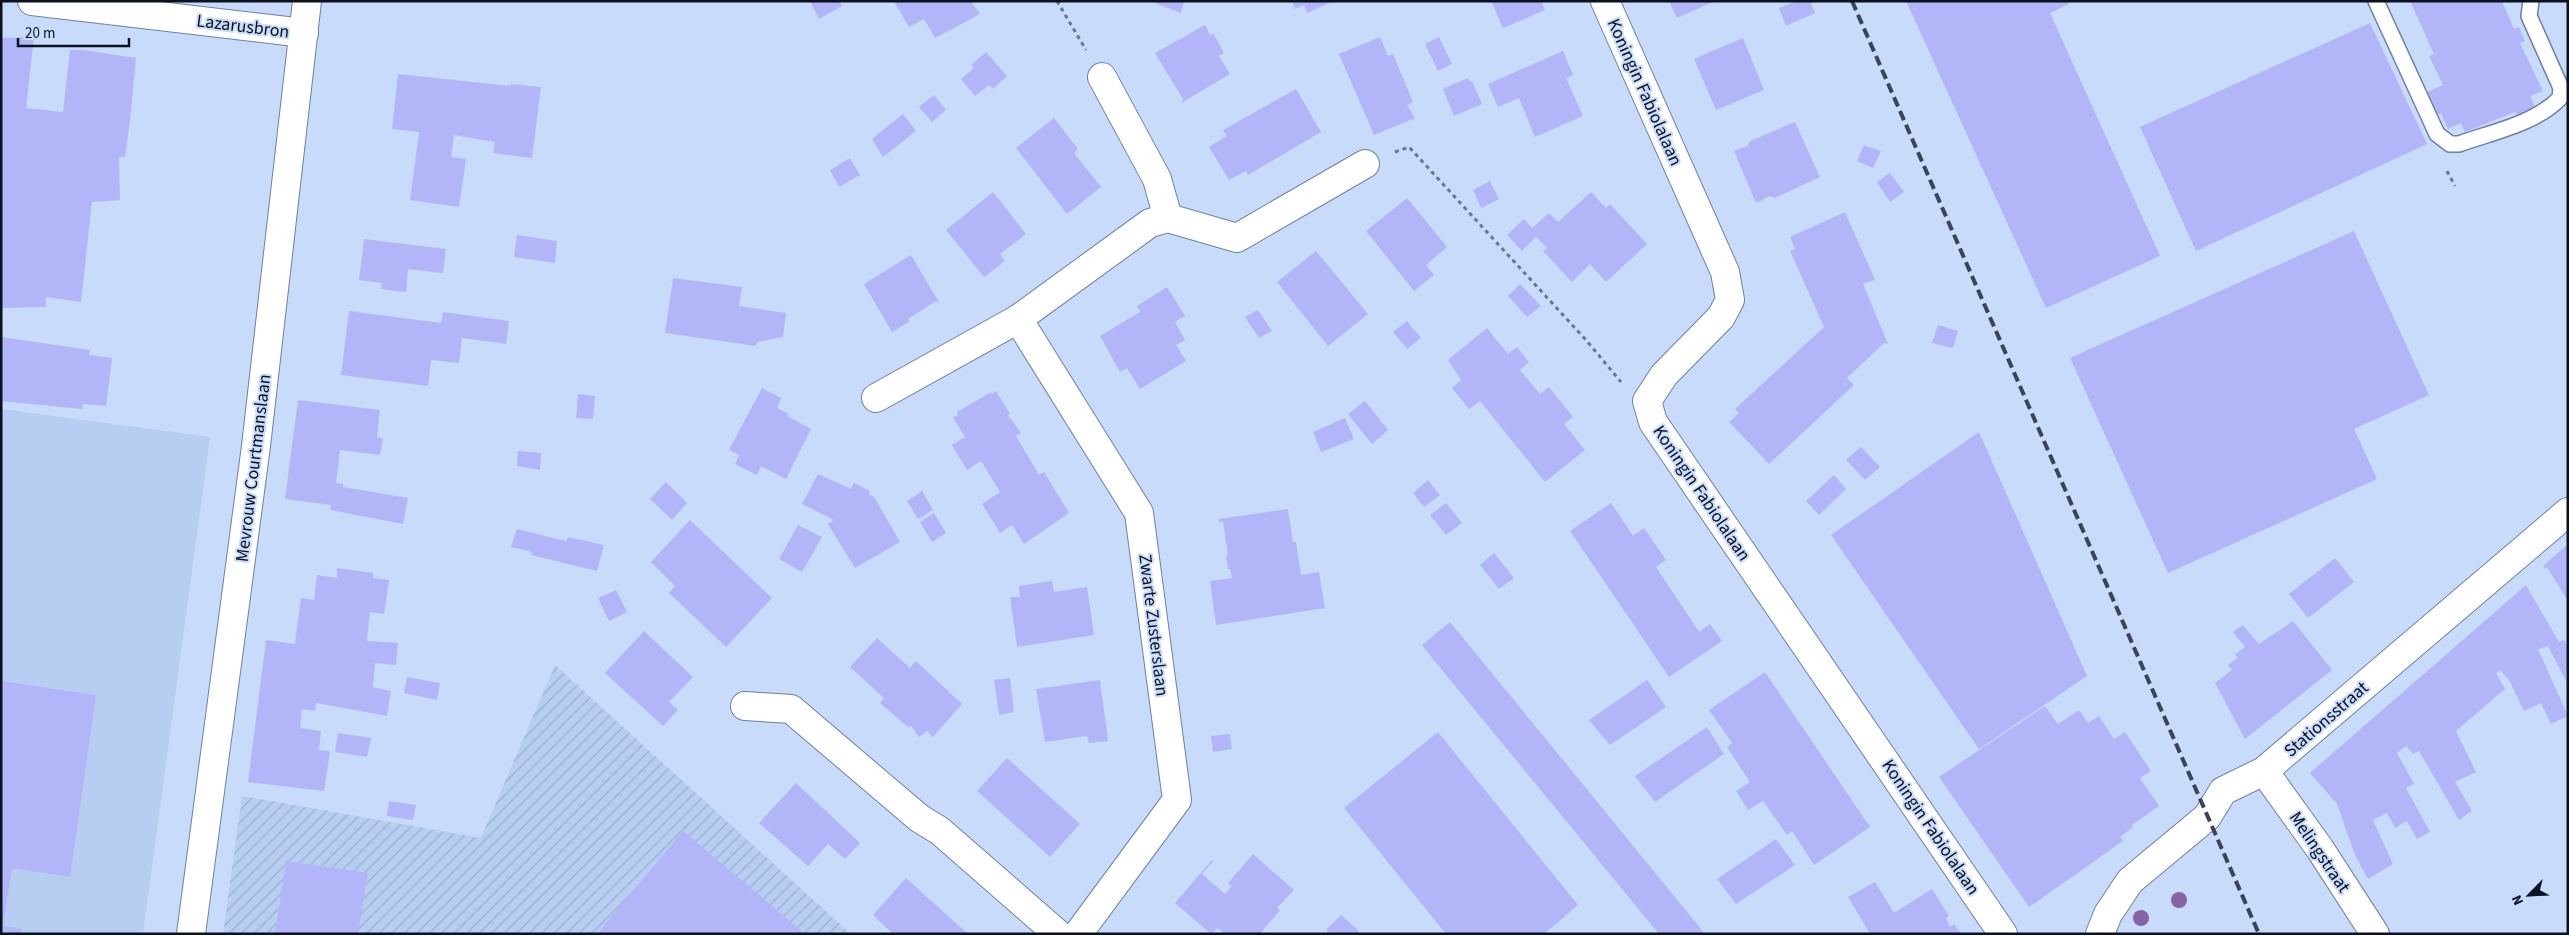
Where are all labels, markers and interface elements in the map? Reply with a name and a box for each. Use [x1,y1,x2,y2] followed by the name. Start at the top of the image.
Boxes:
[195,8,291,45] street label: Lazarusbron
[18,15,129,47] scale bar
[1601,15,1688,170] street label: Koningin Fabiolalaan
[25,23,55,44] text: 20 m
[230,373,277,563] street label: Mevrouw Courtmanslaan
[1647,420,1756,566] street label: Koningin Fabiolalaan
[1132,552,1175,698] street label: Zwarte Zusterslaan
[2279,676,2374,763] street label: Stationsstraat
[1876,754,1985,900] street label: Koningin Fabiolalaan
[2283,807,2356,898] street label: Melingstraat
[2504,870,2554,920] north arrow
[2507,892,2529,908] text: N

